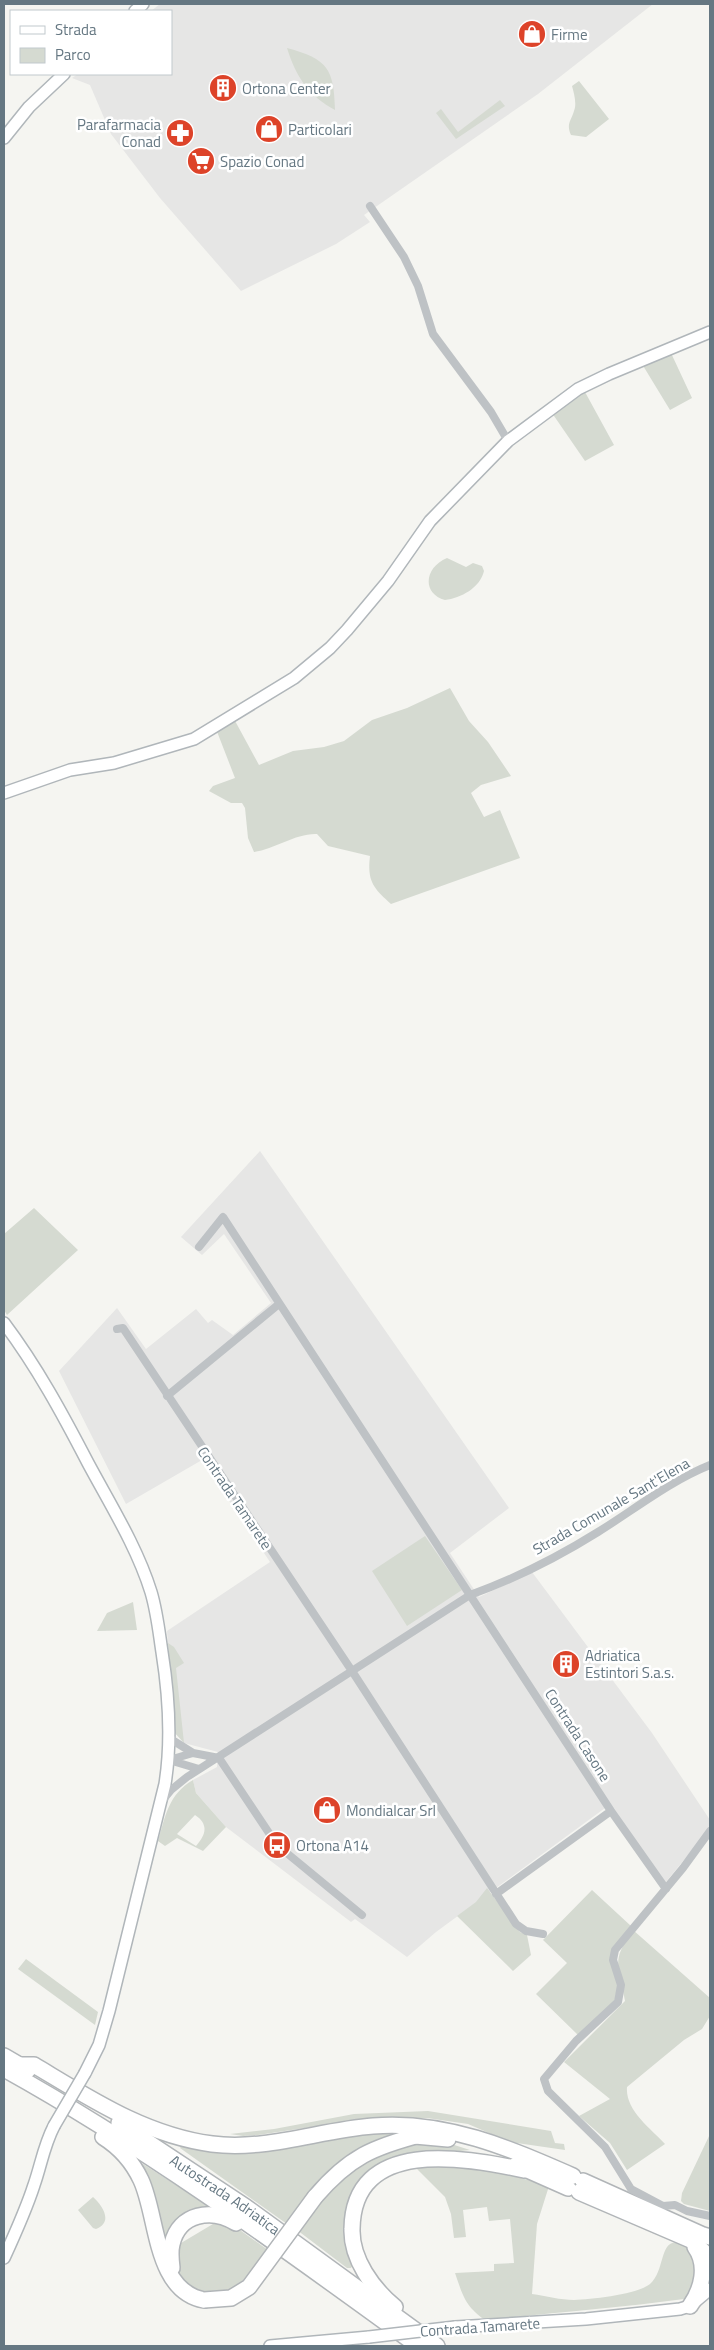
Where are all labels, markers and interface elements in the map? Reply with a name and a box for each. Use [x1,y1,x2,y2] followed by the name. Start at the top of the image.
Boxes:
[10,10,172,75] legend
[55,18,97,41] text: Strada
[517,19,547,49] shop icon: Firme
[551,23,587,46] place label: Firme
[55,43,91,66] text: Parco
[208,73,238,103] building icon: Ortona Center
[242,77,331,100] place label: Ortona Center
[77,113,161,153] place label: Parafarmacia Conad
[254,114,284,144] shop icon: Particolari
[165,118,195,148] pharmacy icon: Parafarmacia Conad
[288,118,352,141] place label: Particolari
[186,146,216,176] supermarket icon: Spazio Conad
[220,150,304,173] place label: Spazio Conad
[192,1442,278,1554] street label: Contrada Tamarete
[528,1451,694,1560] street label: Strada Comunale Sant'Elena
[585,1644,674,1684] place label: Adriatica Estintori S.a.s.
[551,1649,581,1679] building icon: Adriatica Estintori S.a.s.
[539,1684,617,1786] street label: Contrada Casone
[312,1795,342,1825] shop icon: Mondialcar Srl
[346,1799,436,1822] place label: Mondialcar Srl
[262,1830,292,1860] bus stop icon: Ortona A14
[296,1834,369,1857] place label: Ortona A14
[166,2148,286,2240] street label: Autostrada Adriatica
[419,2311,541,2343] street label: Contrada Tamarete

